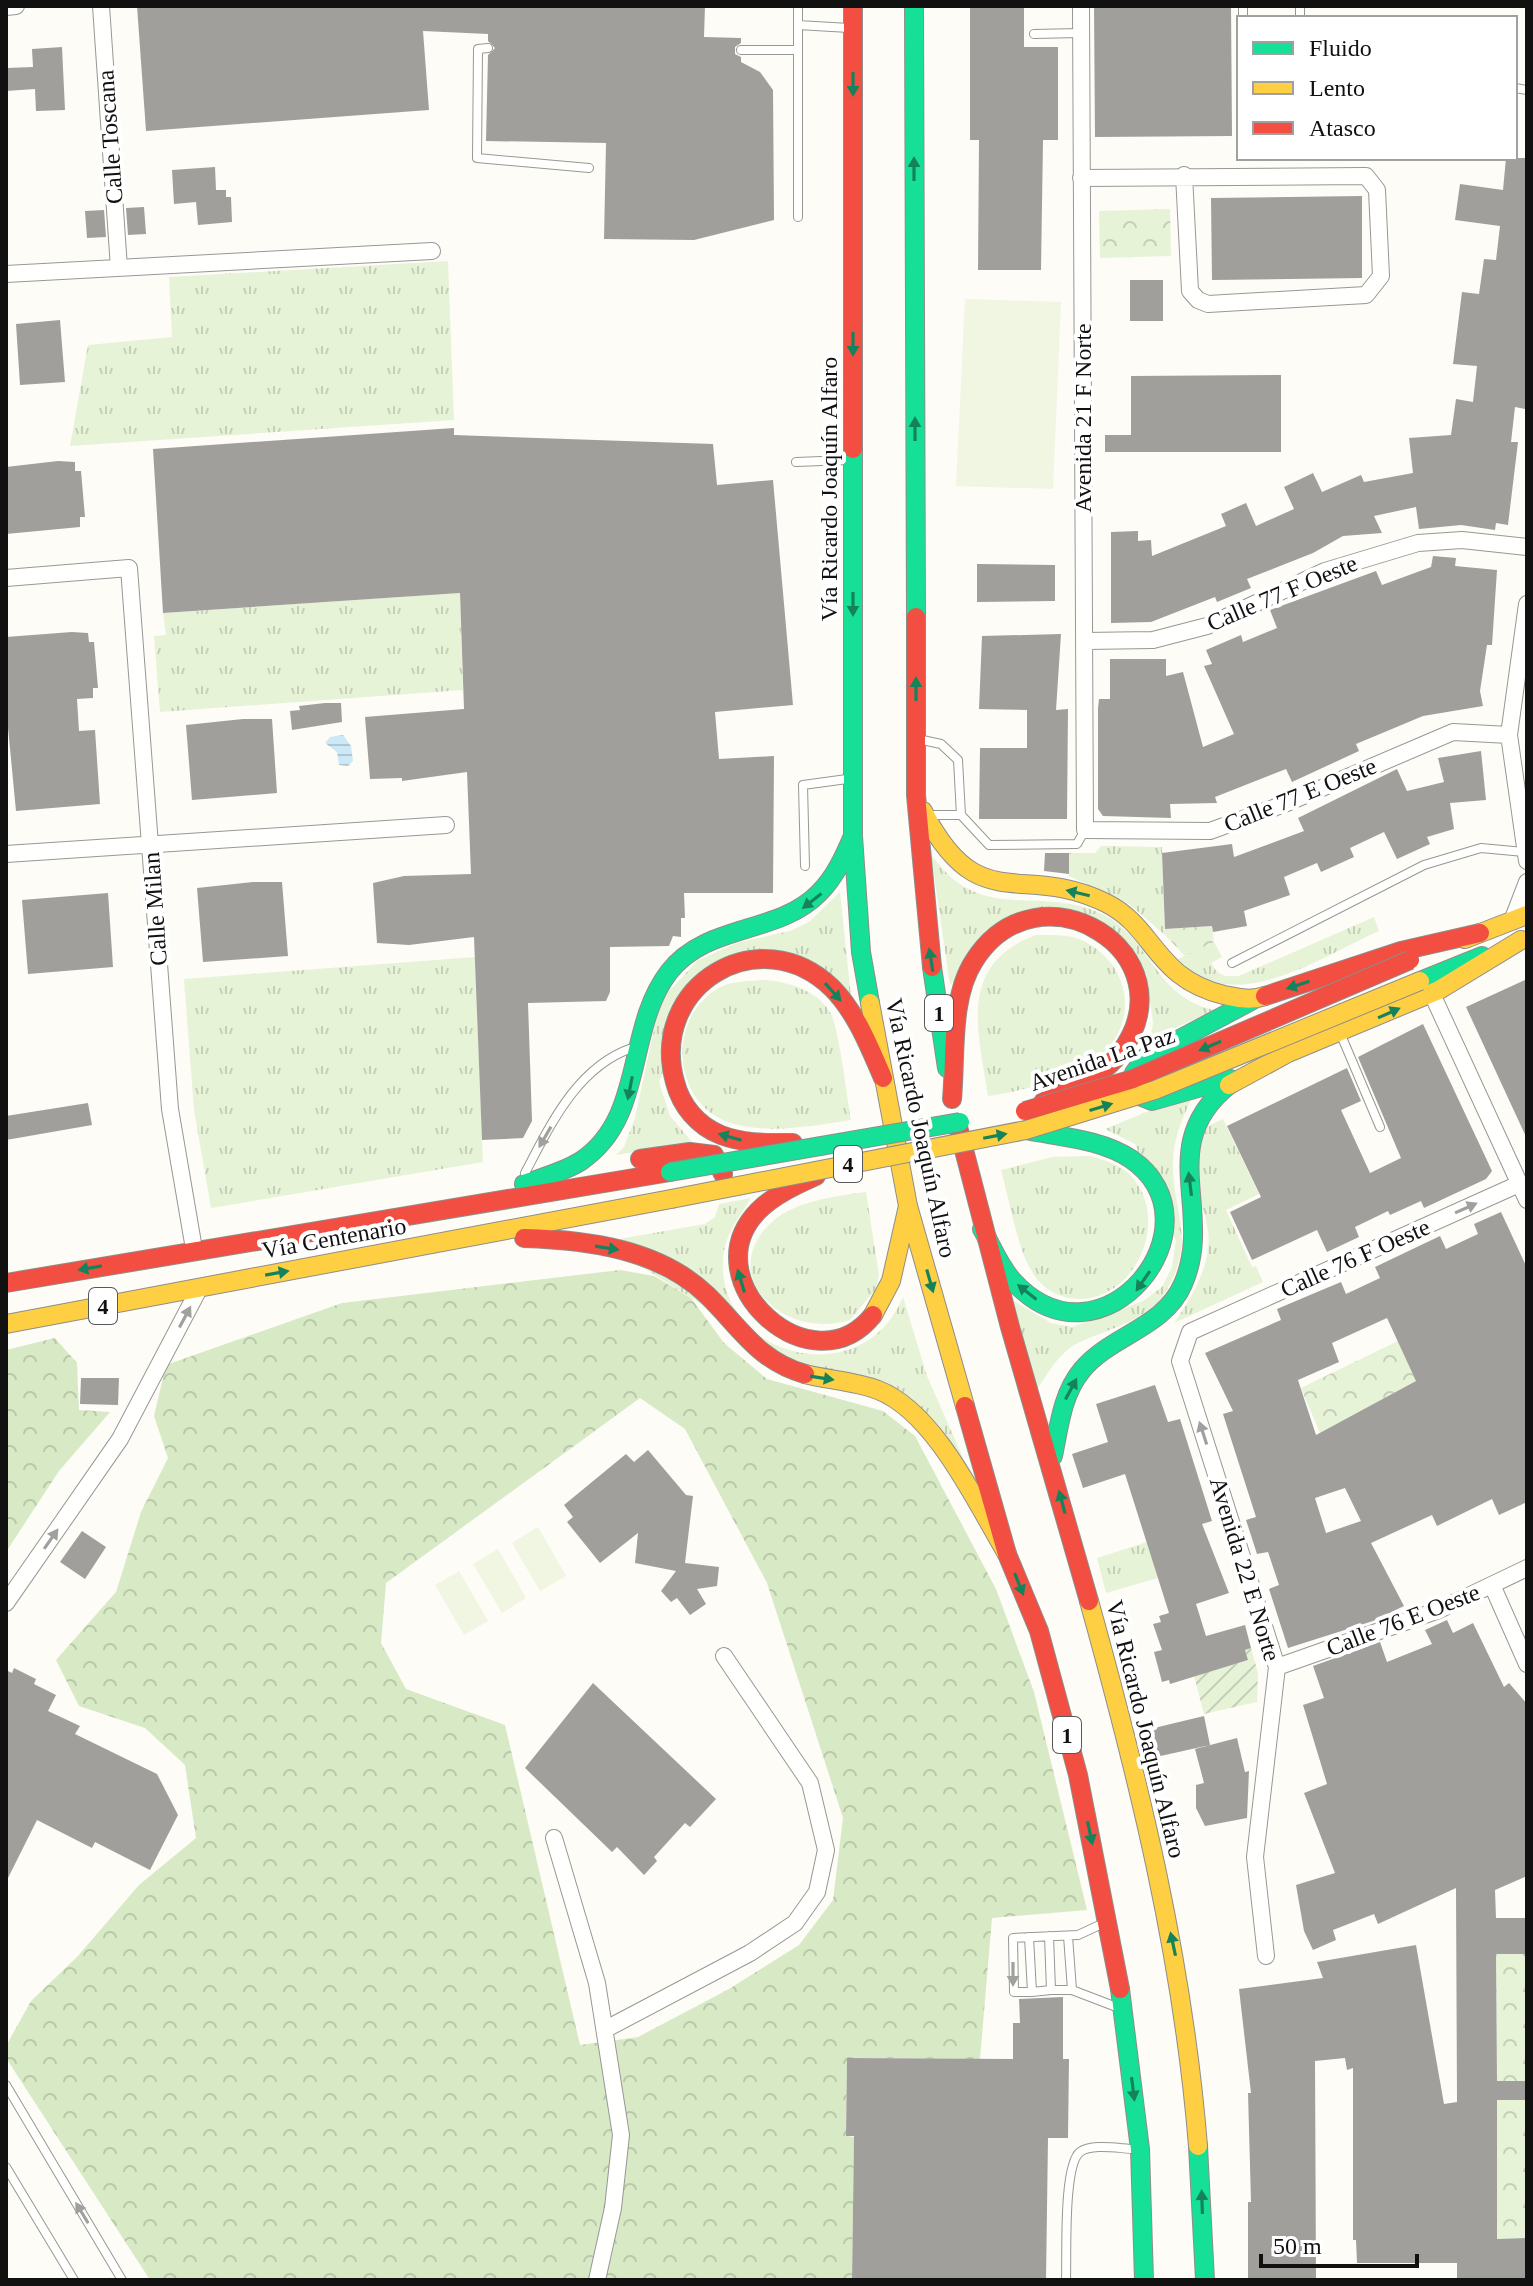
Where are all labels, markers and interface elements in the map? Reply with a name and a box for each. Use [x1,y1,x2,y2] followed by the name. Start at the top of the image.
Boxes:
[1237,16,1517,160] legend
[1309,35,1372,61] text: Fluido
[92,69,128,205] street label: Calle Toscana
[847,72,859,97] one-way arrow
[1309,75,1365,101] text: Lento
[1309,115,1376,141] text: Atasco
[908,156,920,181] one-way arrow
[1070,323,1096,513] street label: Avenida 21 F Norte
[847,332,859,357] one-way arrow
[816,357,842,621] street label: Vía Ricardo Joaquín Alfaro
[909,416,921,441] one-way arrow
[1203,550,1361,636] street label: Calle 77 F Oeste
[847,592,859,617] one-way arrow
[910,676,922,701] one-way arrow
[1220,753,1380,837] street label: Calle 77 E Oeste
[138,851,172,967] street label: Calle Milan
[1066,886,1091,899] one-way arrow
[802,892,822,908] one-way arrow
[924,947,937,972] one-way arrow
[1286,980,1310,992] one-way arrow
[824,983,842,1002] one-way arrow
[925,995,953,1031] road number: 1
[881,996,961,1260] street label: Vía Ricardo Joaquín Alfaro
[1377,1007,1400,1020] one-way arrow
[1026,1022,1178,1096] street label: Avenida La Paz
[1198,1039,1222,1052] one-way arrow
[623,1076,635,1101] one-way arrow
[1089,1100,1113,1113] one-way arrow
[538,1126,552,1148] one-way arrow
[718,1130,742,1143] one-way arrow
[983,1130,1008,1142] one-way arrow
[834,1146,862,1182] road number: 4
[1183,1171,1196,1196] one-way arrow
[1454,1201,1477,1214] one-way arrow
[260,1213,408,1263] street label: Vía Centenario
[1276,1213,1434,1303] street label: Calle 76 F Oeste
[595,1242,620,1255] one-way arrow
[77,1262,102,1274] one-way arrow
[265,1267,290,1279] one-way arrow
[734,1269,747,1293] one-way arrow
[924,1269,937,1293] one-way arrow
[1136,1271,1151,1292] one-way arrow
[1017,1285,1037,1301] one-way arrow
[89,1288,117,1324] road number: 4
[178,1306,191,1329] one-way arrow
[810,1372,835,1385] one-way arrow
[1064,1378,1078,1400] one-way arrow
[1196,1420,1209,1444] one-way arrow
[1205,1474,1285,1664] street label: Avenida 22 E Norte
[1055,1489,1068,1513] one-way arrow
[43,1529,58,1550] one-way arrow
[1013,1572,1026,1595] one-way arrow
[1323,1579,1483,1661] street label: Calle 76 E Oeste
[1101,1597,1191,1861] street label: Vía Ricardo Joaquín Alfaro
[1053,1717,1081,1753] road number: 1
[1084,1821,1097,1846] one-way arrow
[1166,1931,1178,1956] one-way arrow
[1007,1962,1019,1987] one-way arrow
[1127,2077,1140,2102] one-way arrow
[1196,2189,1209,2214] one-way arrow
[75,2202,89,2224] one-way arrow
[1261,2218,1417,2268] scale bar
[1273,2233,1322,2259] text: 50 m

